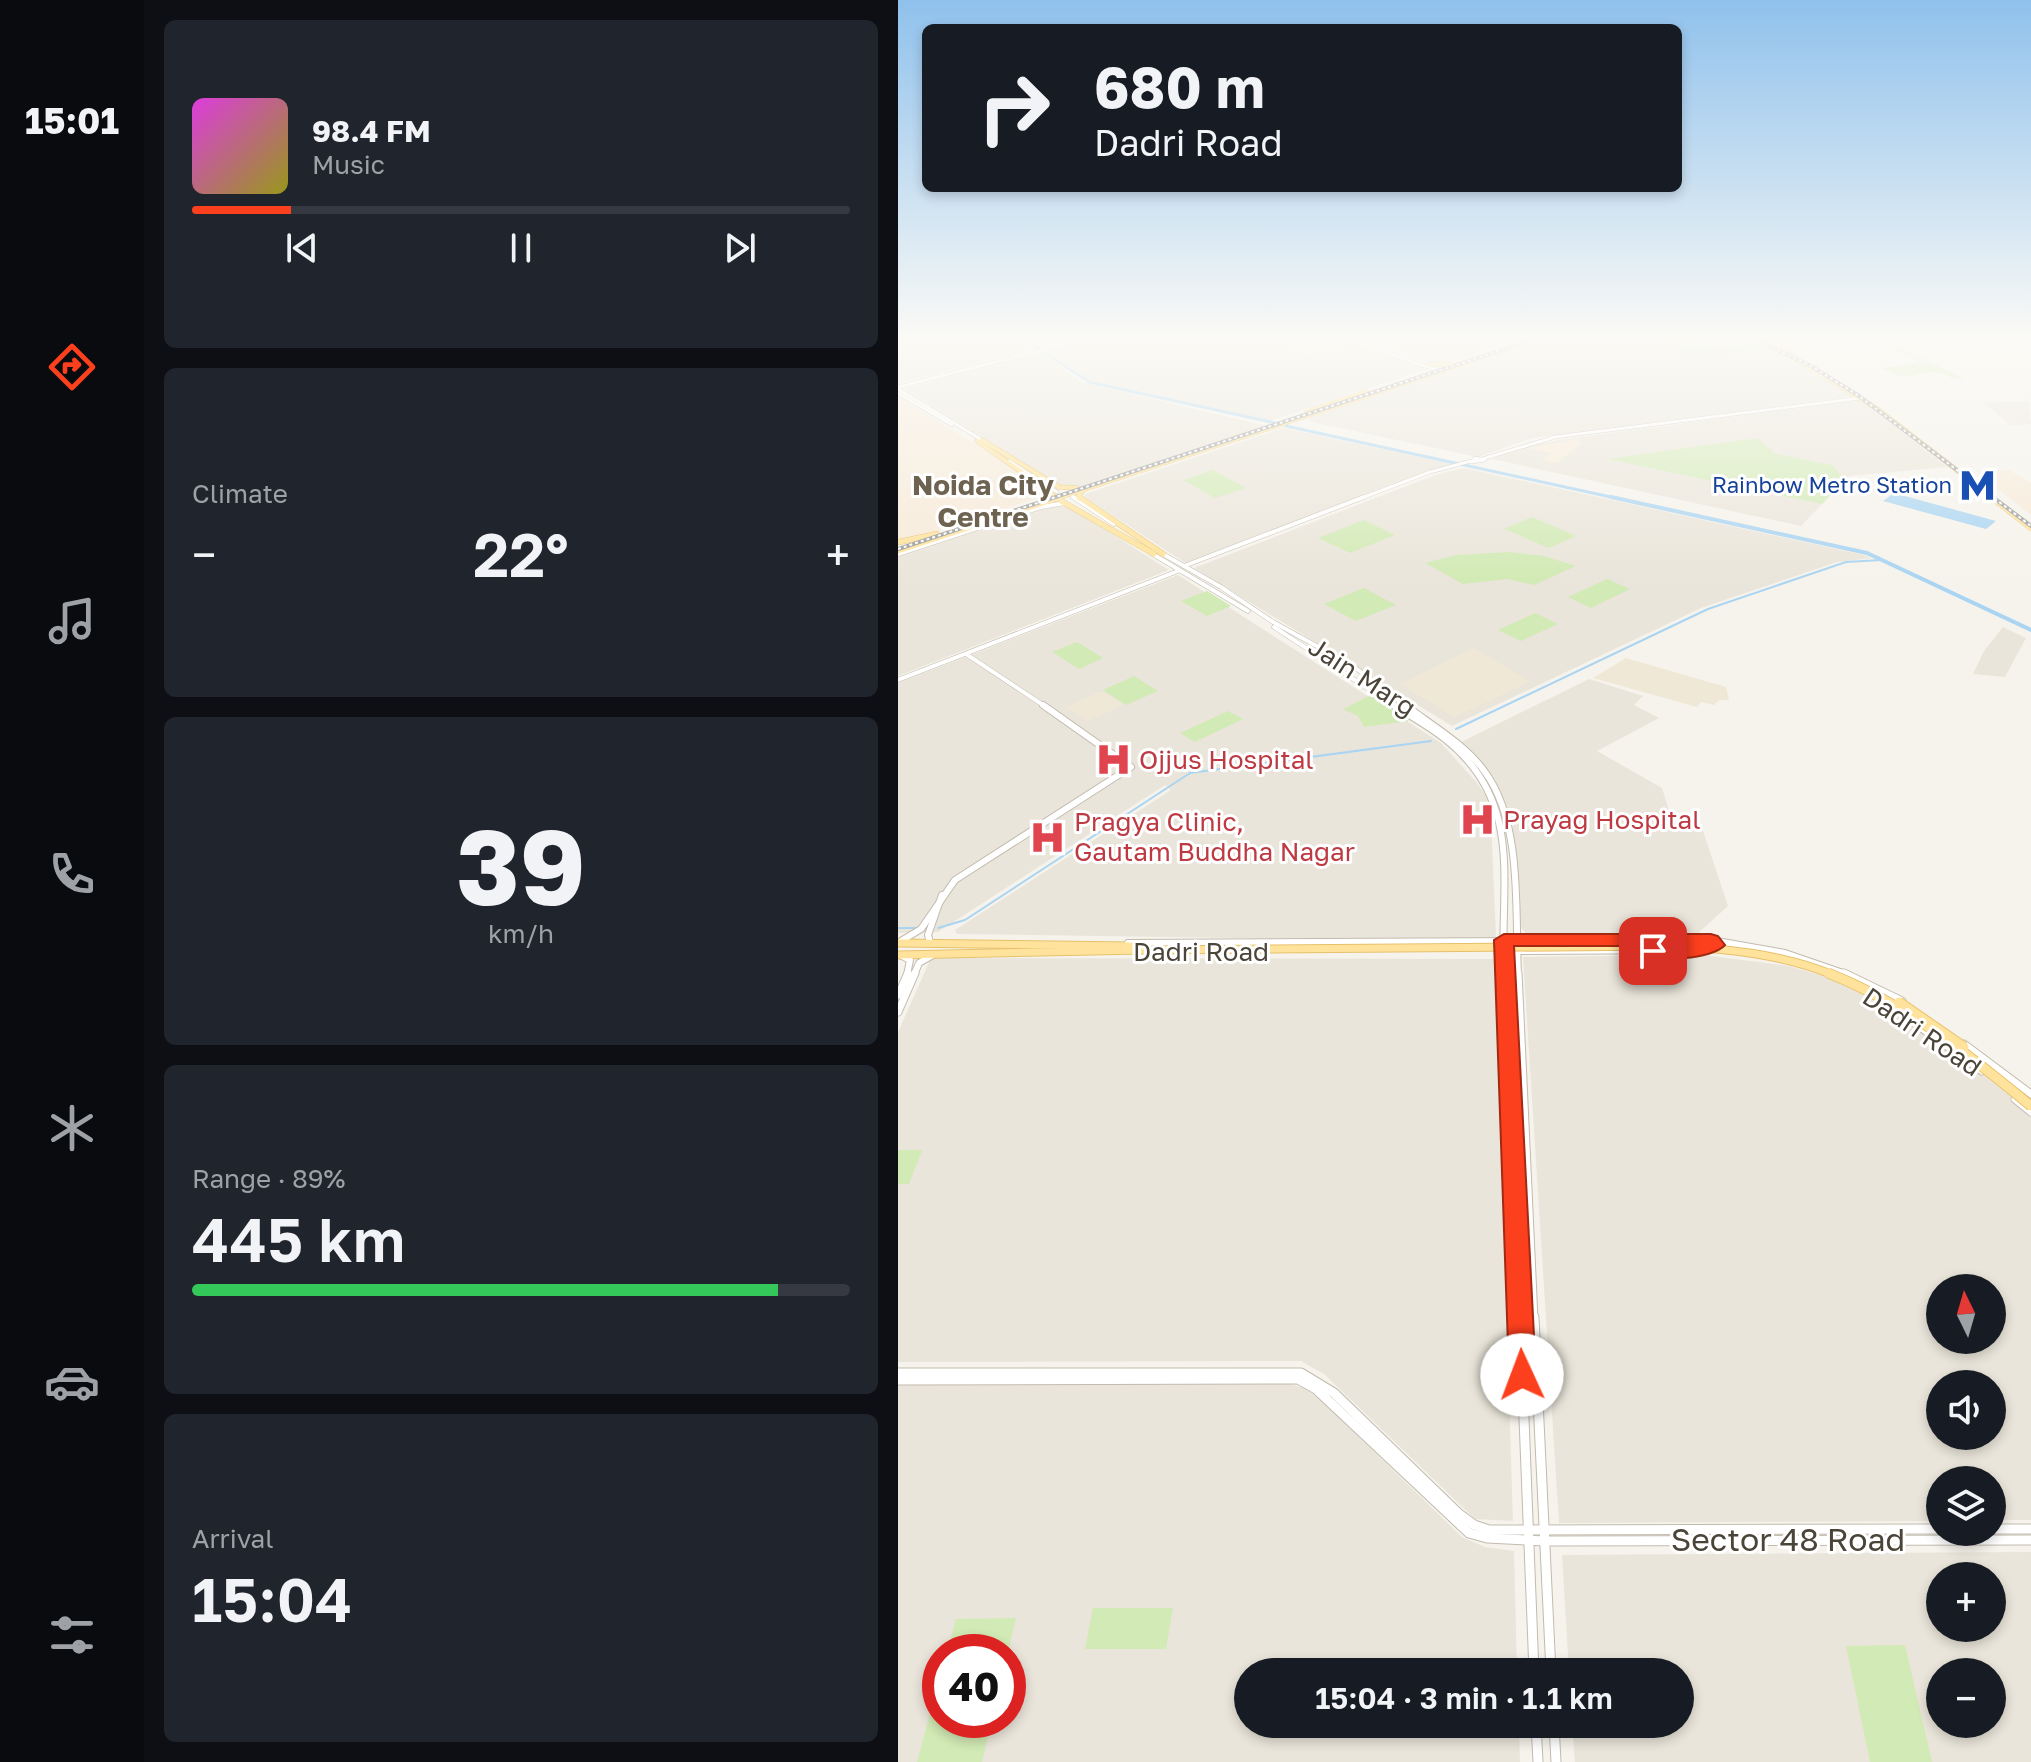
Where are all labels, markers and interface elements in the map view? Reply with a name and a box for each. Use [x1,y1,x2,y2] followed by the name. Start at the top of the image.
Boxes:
[1094,53,1265,120] text: 680 m
[962,56,1066,160] icon: right
[25,99,119,142] text: 15:01
[312,113,431,149] text: 98.4 FM
[1094,121,1283,164] text: Dadri Road
[312,149,385,180] text: Music
[280,226,324,270] icon: previous
[499,226,543,270] icon: pause
[718,226,762,270] icon: next
[44,339,100,395] icon: directions
[1959,466,1997,504] metro station icon: Rainbow Metro Station
[912,468,1054,533] district label: Noida City Centre
[1712,471,1952,498] place label: Rainbow Metro Station
[192,478,288,509] text: Climate
[473,518,569,590] text: 22°
[192,528,216,581] text: −
[826,528,850,581] text: +
[44,593,100,649] icon: music
[1303,630,1422,723] street label: Jain Marg
[1094,741,1132,779] hospital icon: Ojjus Hospital
[1139,744,1314,775] place label: Ojjus Hospital
[1458,801,1496,839] hospital icon: Prayag Hospital
[456,803,586,928] text: 39
[1503,804,1701,835] place label: Prayag Hospital
[1074,806,1355,867] place label: Pragya Clinic, Gautam Buddha Nagar
[1029,818,1067,856] hospital icon: Pragya Clinic, Gautam Buddha Nagar
[44,846,100,902] icon: phone
[1619,917,1687,985] pin
[488,918,554,949] text: km/h
[1631,929,1675,973] icon: arrive
[1133,936,1269,967] street label: Dadri Road
[1857,981,1987,1083] street label: Dadri Road
[44,1100,100,1156] icon: climate
[192,1163,345,1194] text: Range · 89%
[192,1203,405,1275] text: 445 km
[1926,1274,2006,1354] north arrow
[1926,1274,2006,1738] map controls
[1480,1333,1564,1417] position arrow
[44,1354,100,1410] icon: car
[1926,1370,2006,1450] button: sound
[1926,1466,2006,1546] button: layers
[1671,1520,1905,1558] street label: Sector 48 Road
[192,1523,273,1554] text: Arrival
[1926,1562,2006,1642] button: +
[192,1563,353,1635] text: 15:04
[44,1607,100,1663] icon: filters
[922,1634,1026,1738] speed limit sign: 40
[1926,1658,2006,1738] button: −
[1315,1680,1613,1716] text: 15:04 · 3 min · 1.1 km

